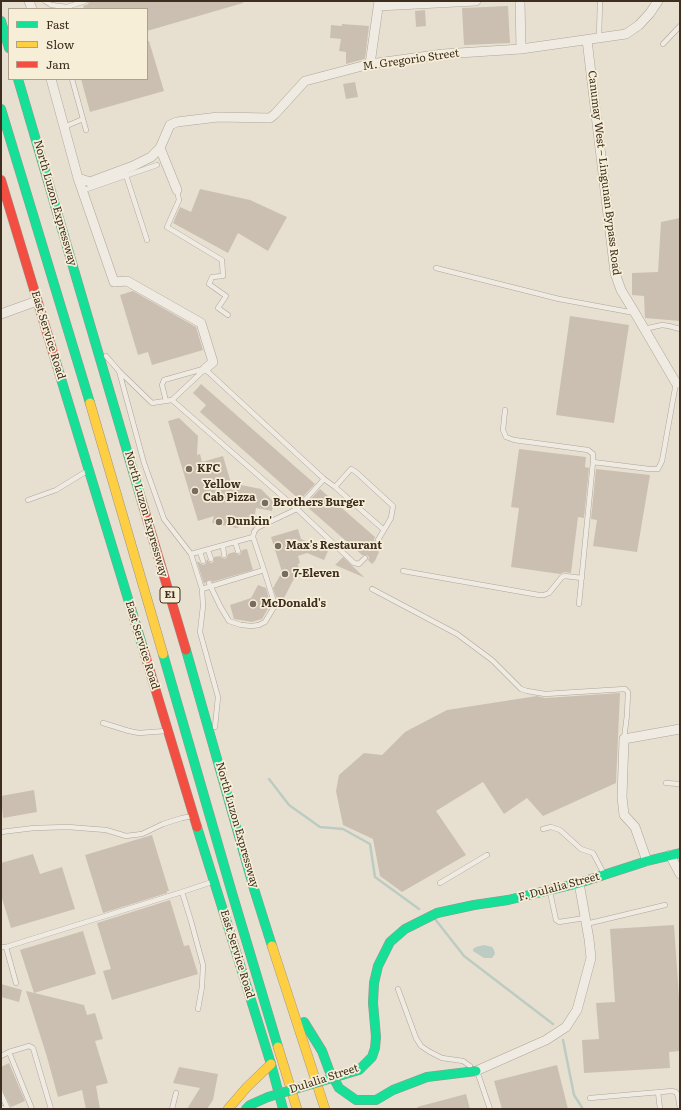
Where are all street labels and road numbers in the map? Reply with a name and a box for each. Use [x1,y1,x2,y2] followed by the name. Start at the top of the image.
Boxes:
[362,47,460,73] street label: M. Gregorio Street
[585,70,623,276] street label: Canumay West – Lingunan Bypass Road
[31,138,79,268] street label: North Luzon Expressway
[28,289,68,381] street label: East Service Road
[122,449,170,579] street label: North Luzon Expressway
[160,587,180,603] road number: E1
[122,599,162,691] street label: East Service Road
[213,760,261,890] street label: North Luzon Expressway
[517,870,601,904] street label: F. Dulalia Street
[217,908,257,1000] street label: East Service Road
[288,1062,360,1096] street label: Dulalia Street

